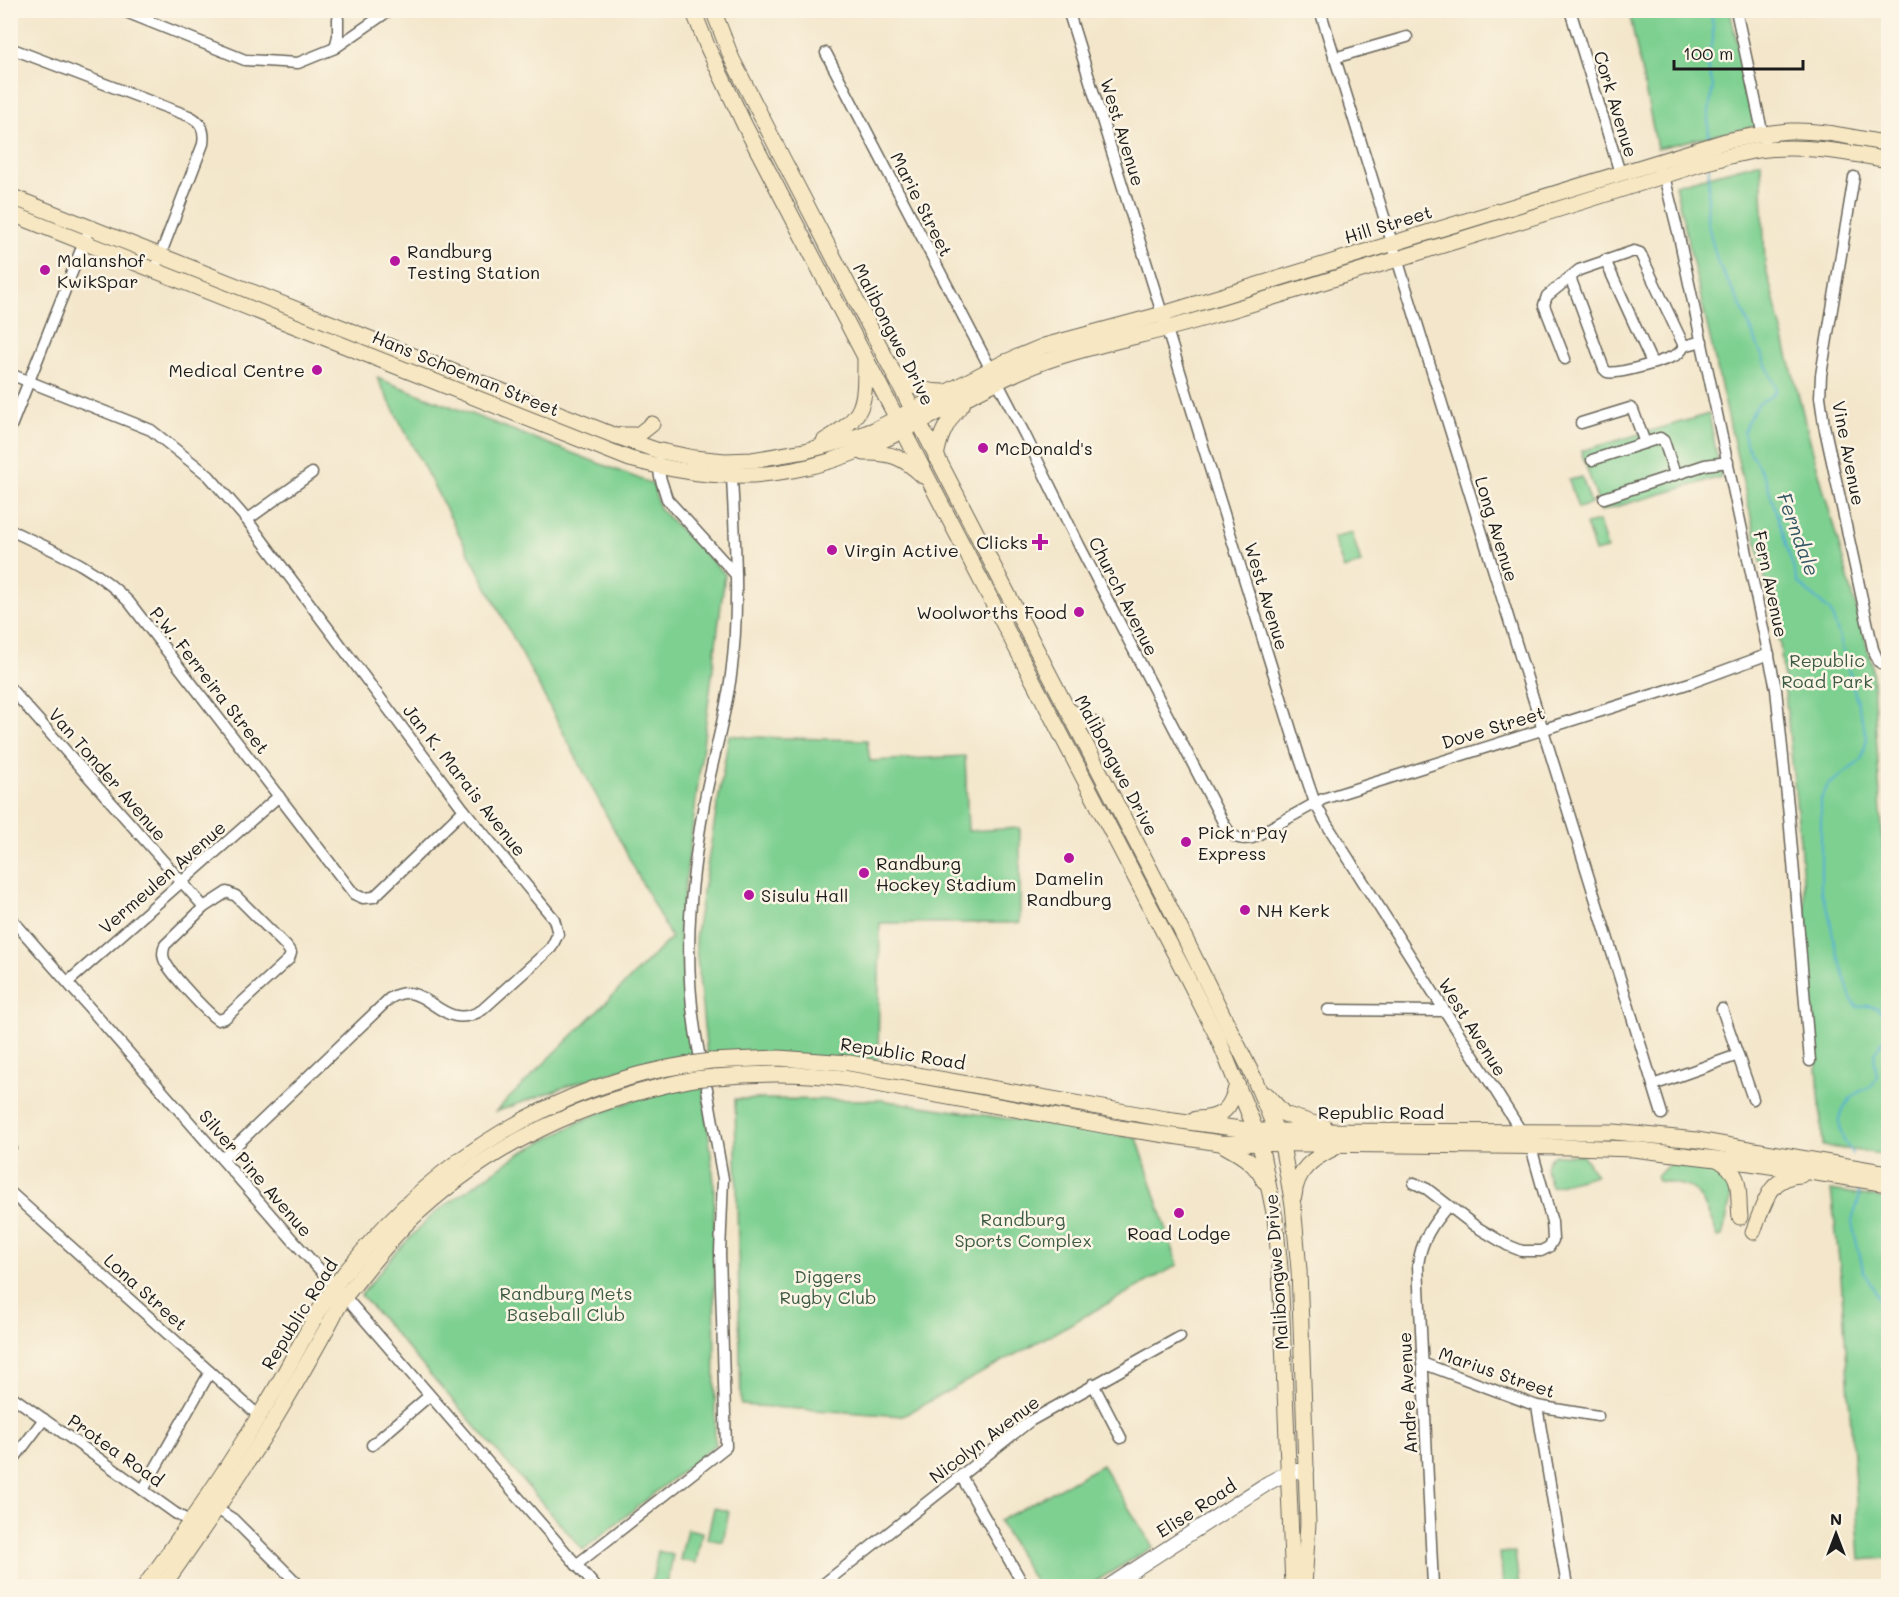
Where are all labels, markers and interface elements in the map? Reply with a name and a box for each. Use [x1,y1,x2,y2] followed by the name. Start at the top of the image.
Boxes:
[1674,33,1803,71] scale bar
[1683,41,1733,65] text: 100 m
[1588,48,1644,160] street label: Cork Avenue
[1095,75,1151,189] street label: West Avenue
[885,148,959,260] street label: Marie Street
[1341,199,1435,249] street label: Hill Street
[407,239,540,284] place label: Randburg Testing Station
[57,248,146,293] place label: Malanshof KwikSpar
[388,254,402,268] marker: Randburg Testing Station
[848,259,940,409] street label: Malibongwe Drive
[38,263,52,277] marker: Malanshof KwikSpar
[369,324,563,422] street label: Hans Schoeman Street
[168,358,305,382] place label: Medical Centre
[310,363,324,377] marker: Medical Centre
[1827,399,1871,507] street label: Vine Avenue
[995,436,1093,460] place label: McDonald's
[976,441,990,455] marker: McDonald's
[1470,474,1524,584] street label: Long Avenue
[1772,489,1826,579] water label: Ferndale
[1748,529,1794,639] street label: Fern Avenue
[976,530,1028,554] place label: Clicks
[1084,532,1164,660] street label: Church Avenue
[1033,535,1047,549] marker: Clicks
[844,538,959,562] place label: Virgin Active
[1239,539,1295,653] street label: West Avenue
[825,543,839,557] marker: Virgin Active
[916,600,1067,624] place label: Woolworths Food
[145,601,275,759] street label: P.W. Ferreira Street
[1072,605,1086,619] marker: Woolworths Food
[1781,648,1873,693] park label: Republic Road Park
[1070,690,1164,840] street label: Malibongwe Drive
[398,699,532,861] street label: Jan K. Marais Avenue
[1438,700,1548,754] street label: Dove Street
[44,702,172,846] street label: Van Tonder Avenue
[93,815,231,939] street label: Vermeulen Avenue
[1198,820,1288,865] place label: Pick n Pay Express
[1179,835,1193,849] marker: Pick n Pay Express
[876,851,1016,896] place label: Randburg Hockey Stadium
[1062,851,1076,865] marker: Damelin Randburg
[857,866,871,880] marker: Randburg Hockey Stadium
[1027,866,1111,911] place label: Damelin Randburg
[761,883,848,907] place label: Sisulu Hall
[742,888,756,902] marker: Sisulu Hall
[1257,898,1330,922] place label: NH Kerk
[1238,903,1252,917] marker: NH Kerk
[1433,973,1513,1081] street label: West Avenue
[839,1031,967,1075] street label: Republic Road
[1318,1100,1444,1124] street label: Republic Road
[194,1104,318,1242] street label: Silver Pine Avenue
[1259,1193,1293,1351] street label: Malibongwe Drive
[1172,1206,1186,1220] marker: Road Lodge
[954,1207,1092,1252] park label: Randburg Sports Complex
[1127,1221,1231,1245] place label: Road Lodge
[99,1248,193,1336] street label: Lona Street
[255,1254,343,1374] street label: Republic Road
[779,1264,877,1309] park label: Diggers Rugby Club
[500,1281,632,1326] park label: Randburg Mets Baseball Club
[1392,1331,1422,1455] street label: Andre Avenue
[1436,1341,1558,1403] street label: Marius Street
[924,1390,1044,1488] street label: Nicolyn Avenue
[63,1408,169,1492] street label: Protea Road
[1151,1473,1241,1543] street label: Elise Road
[1806,1504,1866,1564] north arrow
[1830,1508,1842,1529] text: N

